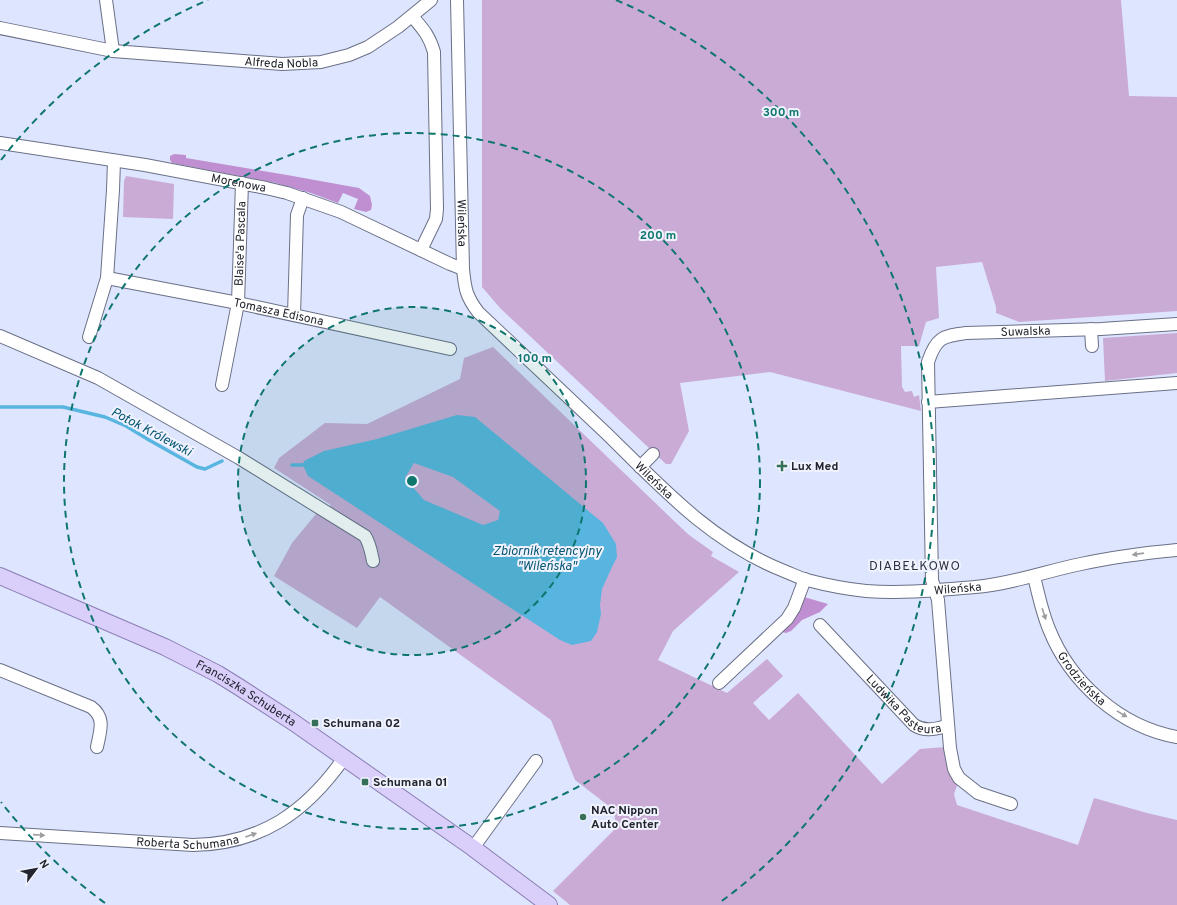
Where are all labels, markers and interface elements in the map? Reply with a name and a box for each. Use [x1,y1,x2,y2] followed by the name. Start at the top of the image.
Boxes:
[244,54,318,73] street label: Alfreda Nobla
[763,105,799,121] text: 300 m
[210,171,267,197] street label: Morenowa
[452,199,470,247] street label: Wileńska
[232,201,250,286] street label: Blaise'a Pascala
[640,228,676,244] text: 200 m
[232,295,325,330] street label: Tomasza Edisona
[1000,323,1051,341] street label: Suwalska
[518,351,552,367] text: 100 m
[108,405,195,461] water label: Potok Królewski
[631,459,676,503] street label: Wileńska
[791,459,838,475] place label: Lux Med
[776,460,788,472] marker: Lux Med
[405,474,419,488] centre of rings
[493,544,603,575] water label: Zbiornik retencyjny "Wileńska"
[1132,551,1144,557] one-way arrow
[869,559,961,575] district label: DIABEŁKOWO
[933,579,982,599] street label: Wileńska
[1041,608,1047,620] one-way arrow
[1053,649,1109,710] street label: Grodzieńska
[193,657,299,731] street label: Franciszka Schuberta
[862,672,943,738] street label: Ludwika Pasteura
[1117,710,1127,718] one-way arrow
[323,716,400,732] place label: Schumana 02
[310,718,320,728] marker: Schumana 02
[373,775,448,791] place label: Schumana 01
[360,777,370,787] marker: Schumana 01
[591,803,659,833] place label: NAC Nippon Auto Center
[578,812,588,822] marker: NAC Nippon Auto Center
[33,832,45,839] one-way arrow
[136,832,241,854] street label: Roberta Schumana
[246,832,258,838] one-way arrow
[16,849,56,889] north arrow
[36,857,52,871] text: N

